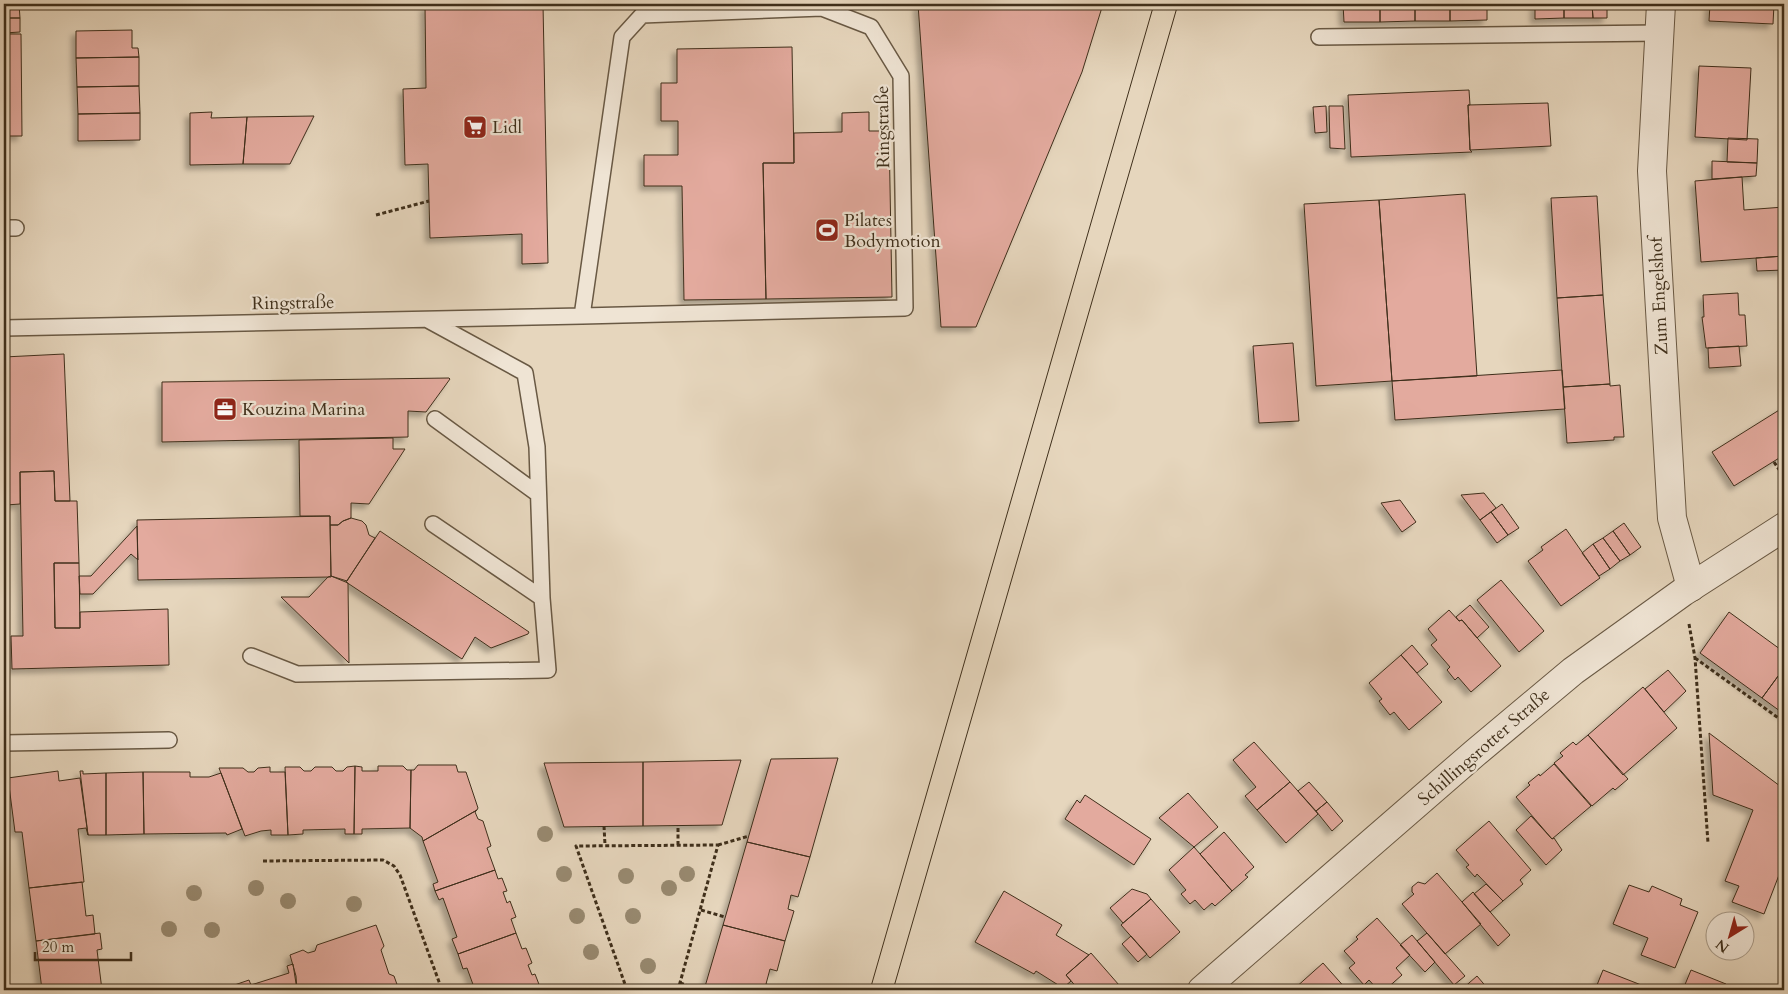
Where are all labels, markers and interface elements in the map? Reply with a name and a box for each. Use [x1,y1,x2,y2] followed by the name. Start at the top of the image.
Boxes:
[870,85,896,169] street label: Ringstraße
[462,114,488,140] supermarket icon: Lidl
[492,115,523,140] place label: Lidl
[844,208,941,254] place label: Pilates Bodymotion
[814,217,840,243] sports icon: Pilates Bodymotion
[1643,233,1675,356] street label: Zum Engelshof
[251,290,335,316] street label: Ringstraße
[212,396,238,422] office icon: Kouzina Marina
[242,397,366,422] place label: Kouzina Marina
[1412,682,1556,812] street label: Schillingsrotter Straße
[1706,912,1756,962] north arrow
[35,929,131,961] scale bar
[1712,935,1733,957] text: N
[42,937,74,957] text: 20 m

